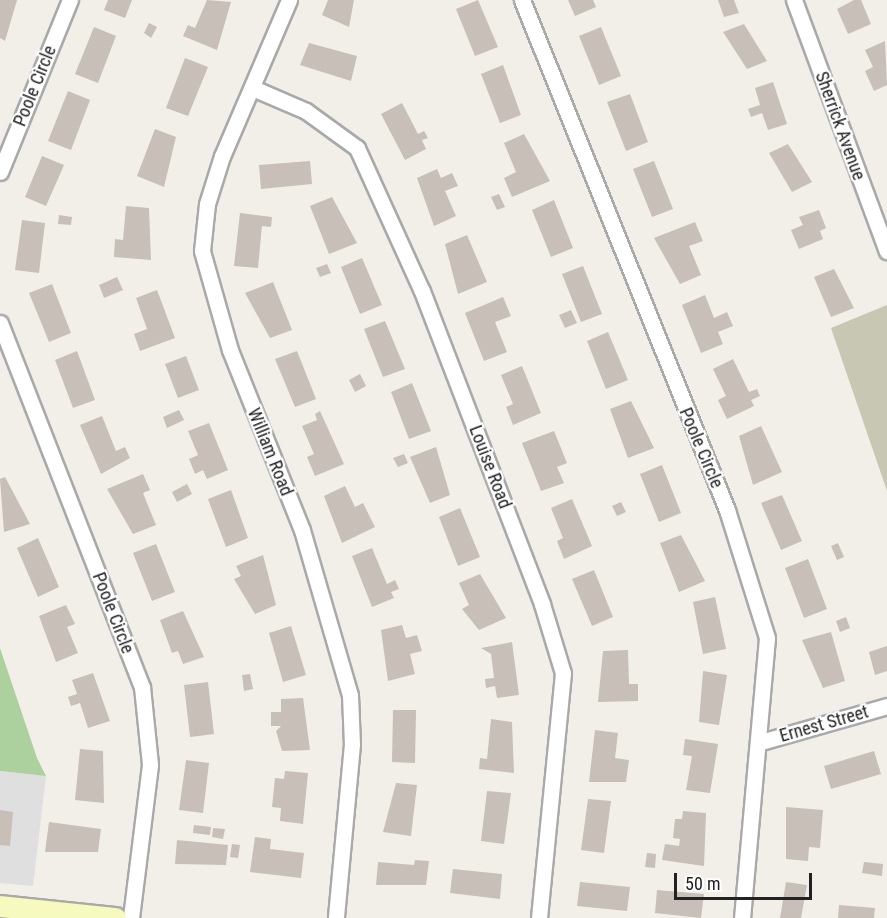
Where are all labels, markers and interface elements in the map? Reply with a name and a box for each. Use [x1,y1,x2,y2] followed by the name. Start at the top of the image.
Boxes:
[9,42,61,130] street label: Poole Circle
[810,69,870,183] street label: Sherrick Avenue
[243,405,297,499] street label: William Road
[674,405,728,491] street label: Poole Circle
[464,422,516,512] street label: Louise Road
[88,569,138,657] street label: Poole Circle
[777,701,871,747] street label: Ernest Street
[677,861,815,899] scale bar
[685,873,720,894] text: 50 m

